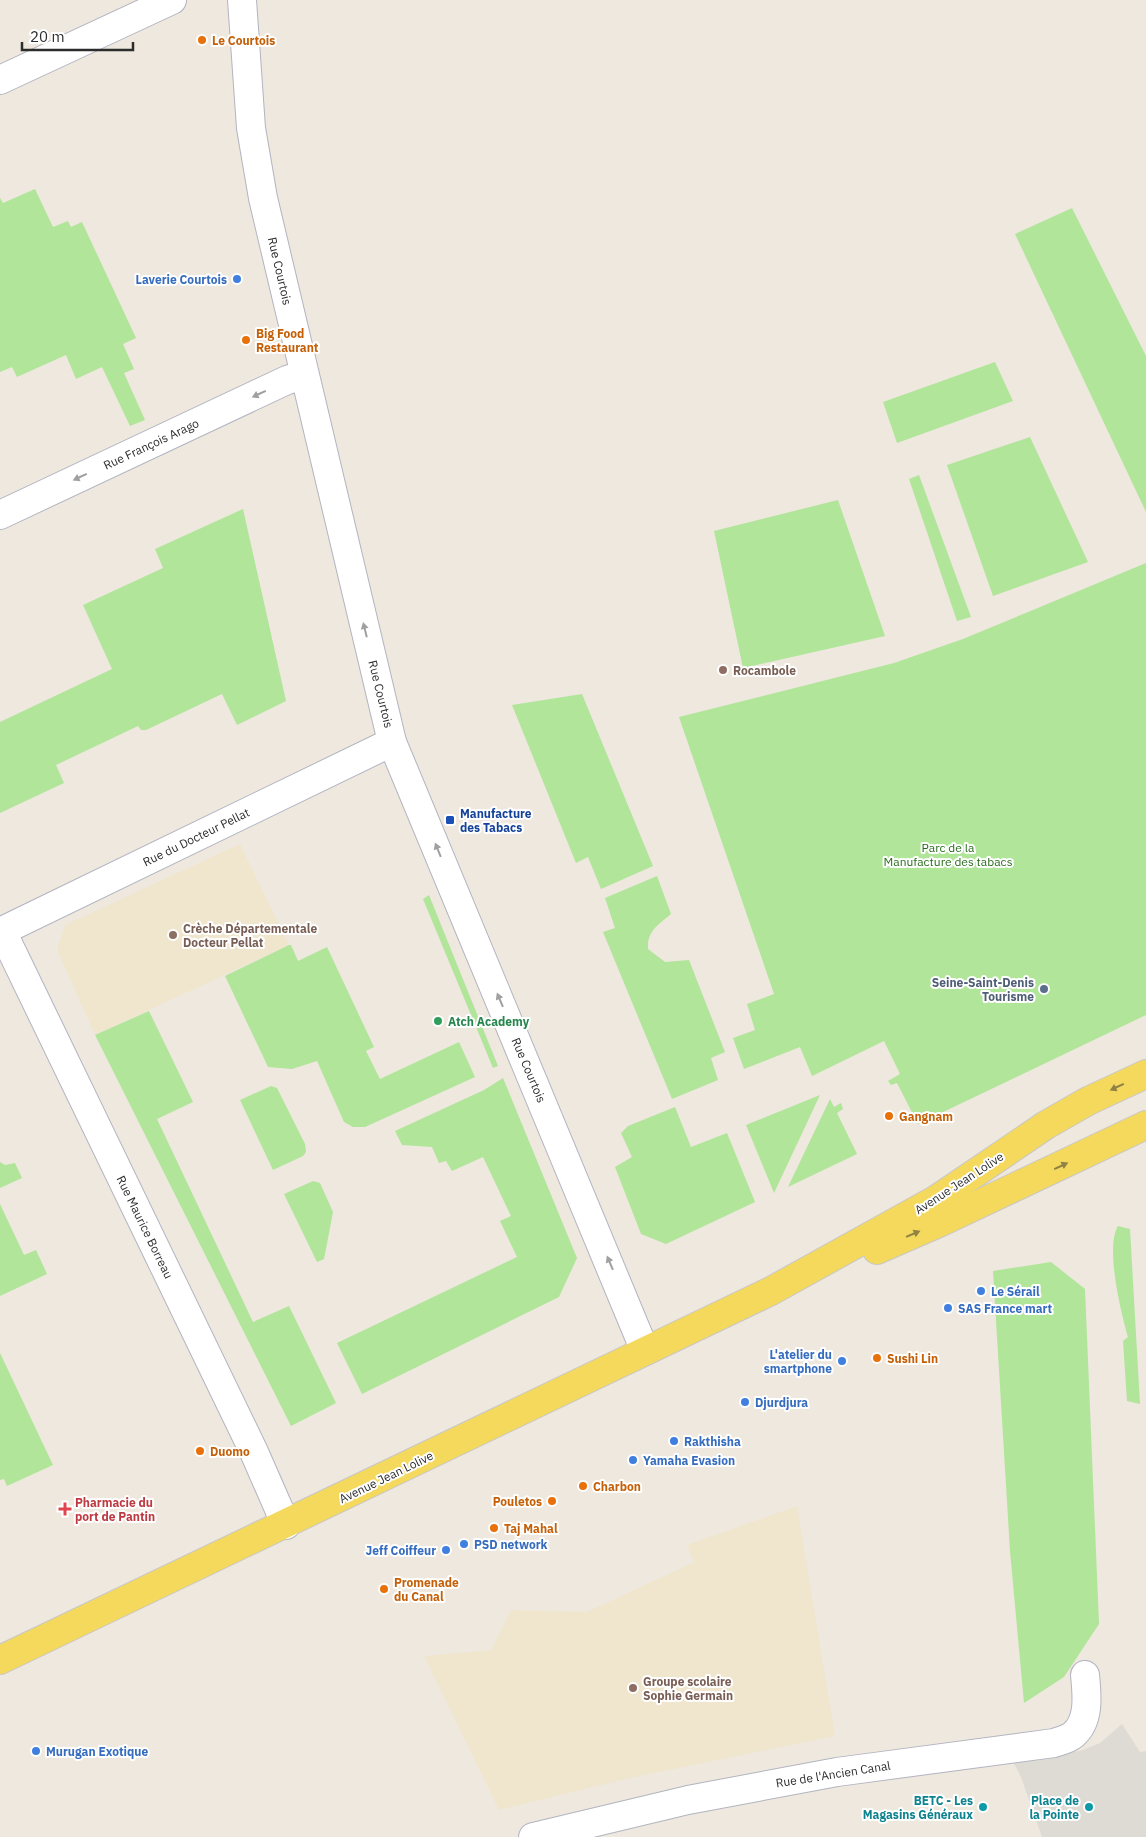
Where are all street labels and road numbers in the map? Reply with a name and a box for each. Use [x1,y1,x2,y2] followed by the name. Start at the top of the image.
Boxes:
[265,236,295,306] street label: Rue Courtois
[101,415,201,473] street label: Rue François Arago
[365,659,397,729] street label: Rue Courtois
[140,805,252,869] street label: Rue du Docteur Pellat
[509,1035,549,1105] street label: Rue Courtois
[912,1148,1007,1217] street label: Avenue Jean Lolive
[114,1173,176,1281] street label: Rue Maurice Borreau
[336,1448,436,1506] street label: Avenue Jean Lolive
[775,1758,891,1790] street label: Rue de l'Ancien Canal

